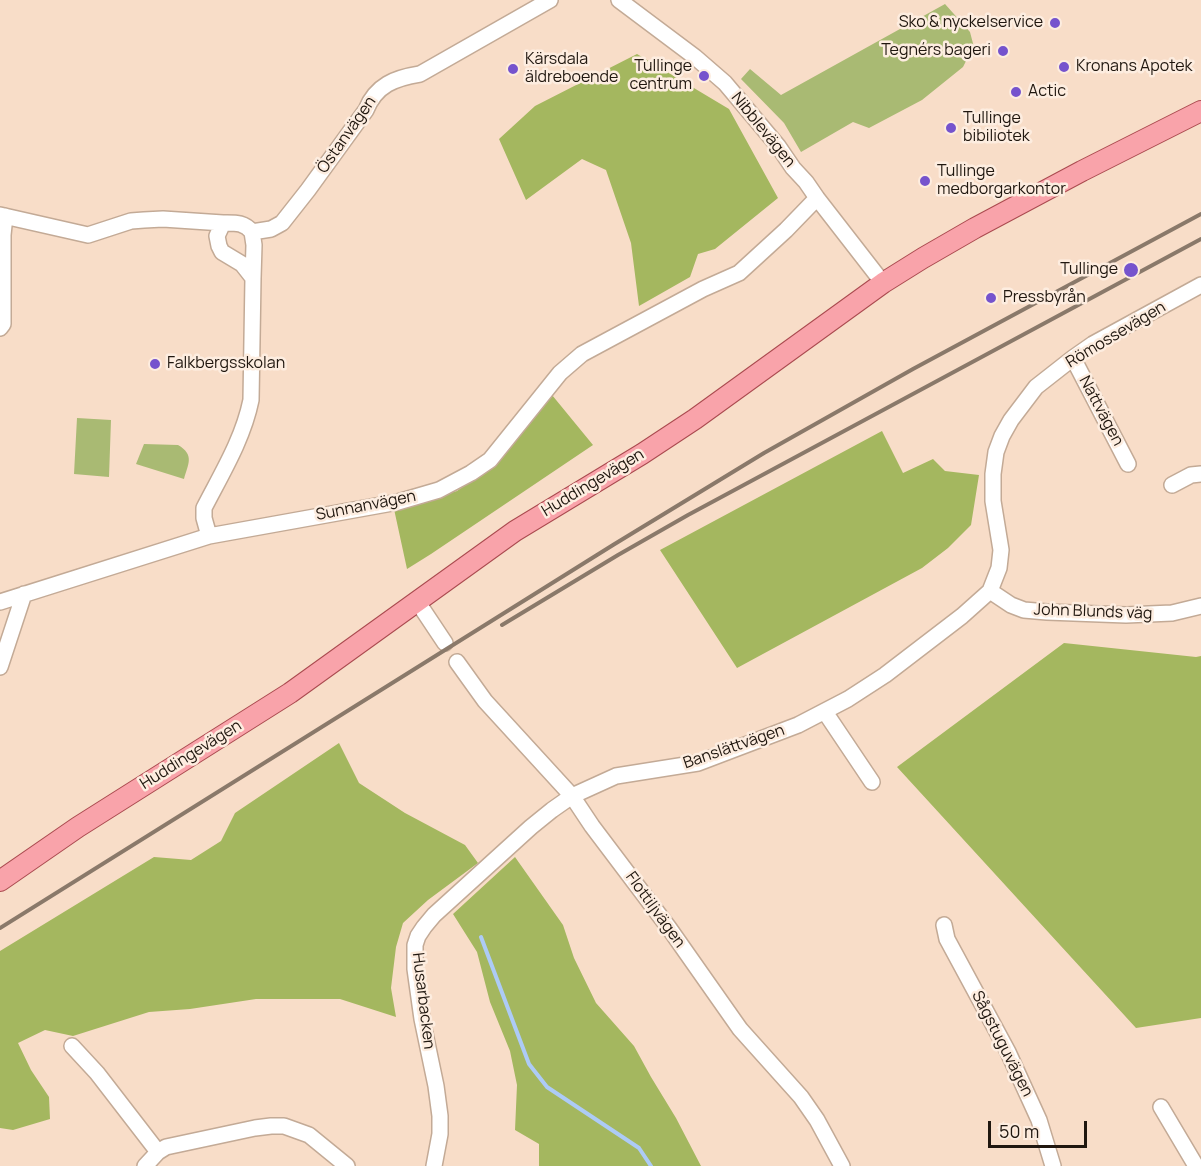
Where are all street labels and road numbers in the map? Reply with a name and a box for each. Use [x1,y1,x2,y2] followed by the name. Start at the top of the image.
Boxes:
[727,89,799,171] street label: Nibblevägen
[313,93,381,177] street label: Östanvägen
[1063,298,1169,372] street label: Römossevägen
[1075,373,1127,449] street label: Nattvägen
[538,445,648,521] street label: Huddingevägen
[314,487,418,525] street label: Sunnanvägen
[1033,600,1153,624] street label: John Blunds väg
[137,716,245,794] street label: Huddingevägen
[681,721,787,773] street label: Banslättvägen
[621,868,689,952] street label: Flottiljvägen
[408,952,438,1050] street label: Husarbacken
[967,988,1037,1100] street label: Sågstuguvägen

